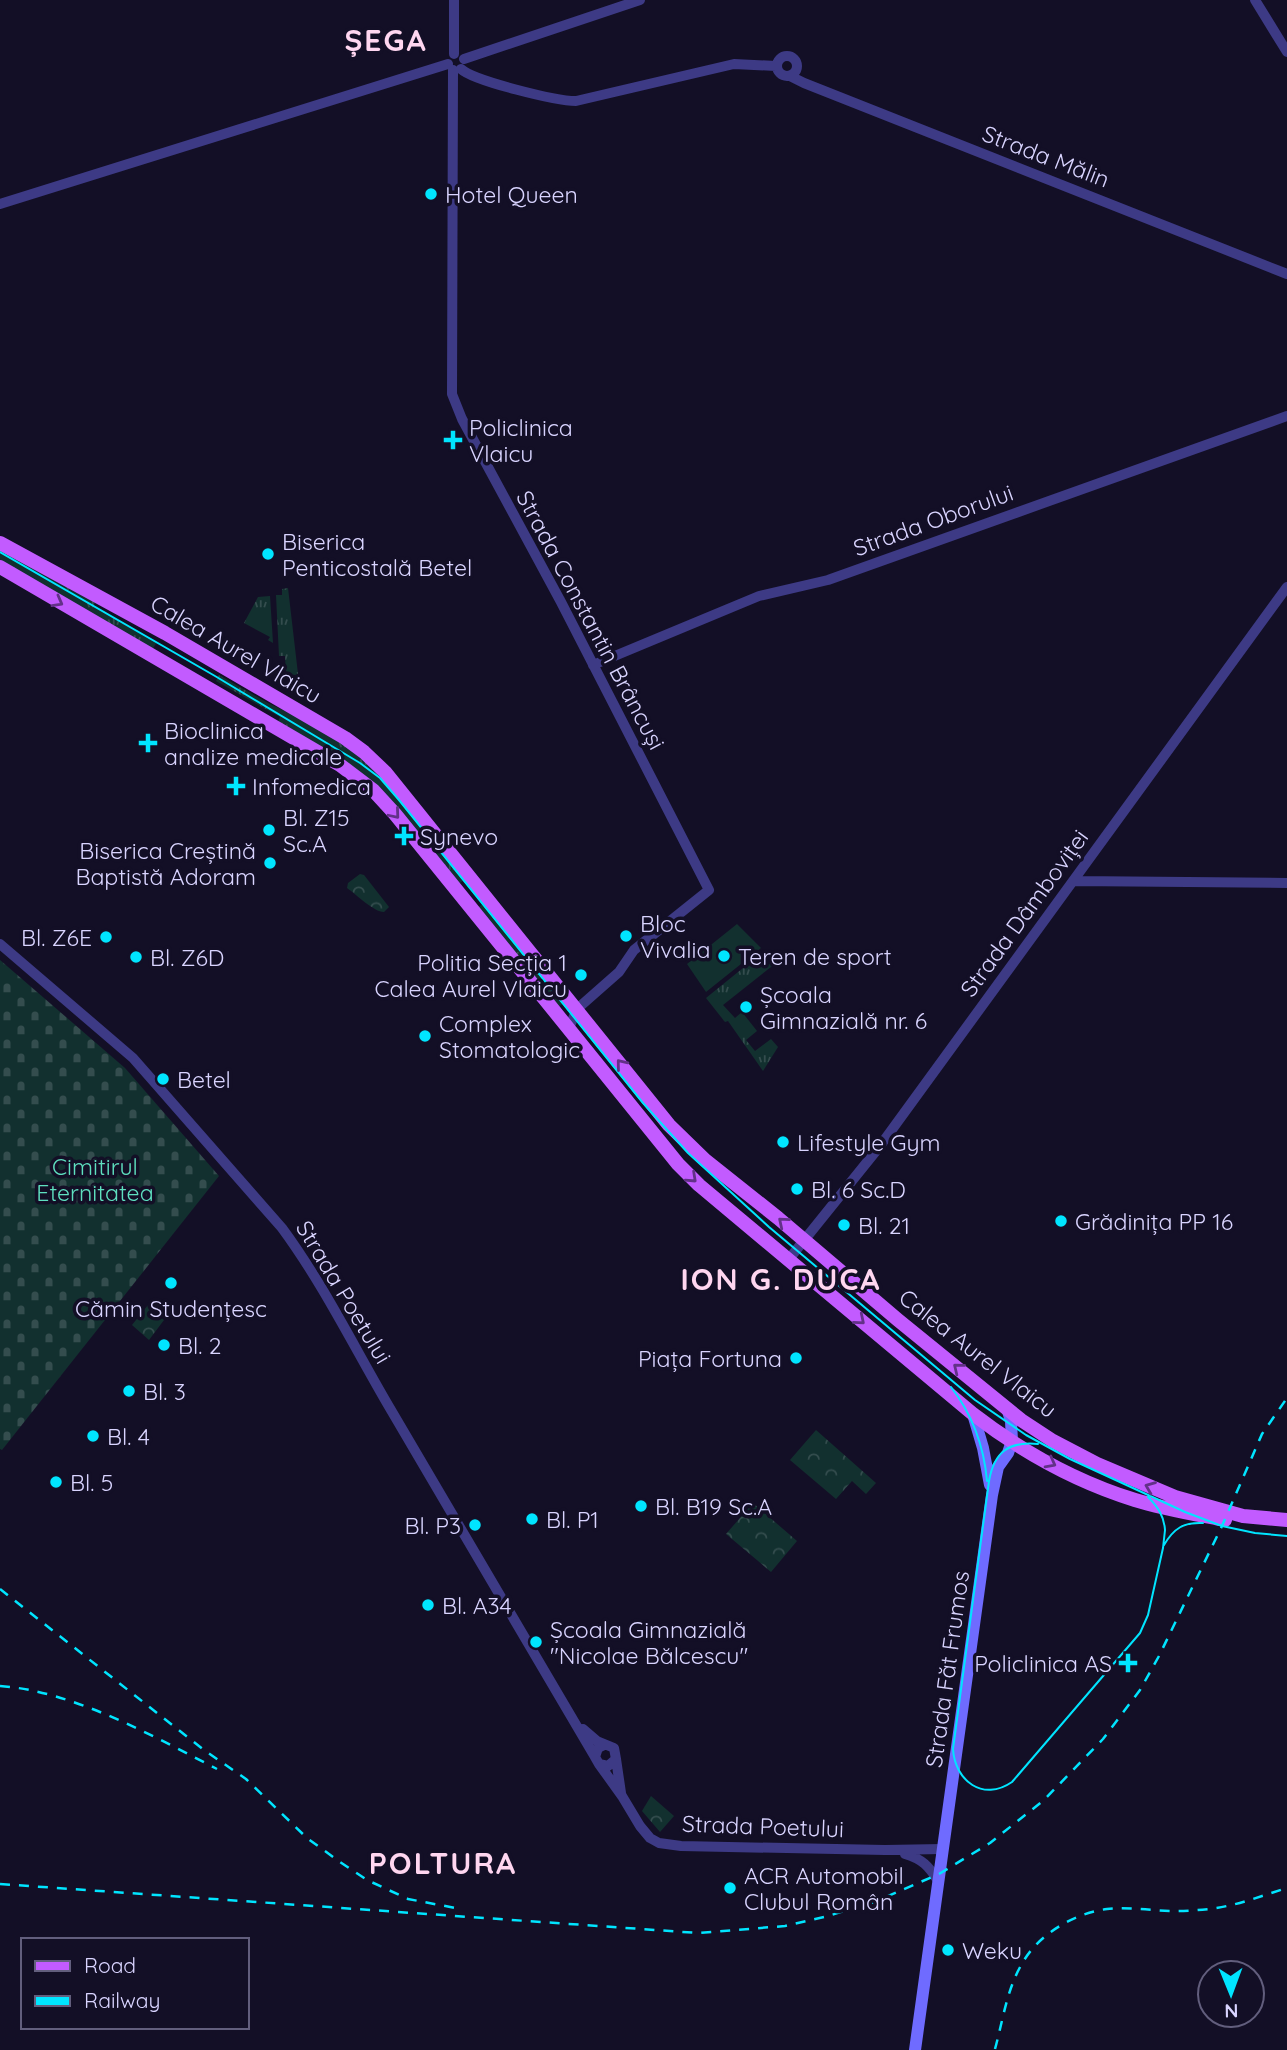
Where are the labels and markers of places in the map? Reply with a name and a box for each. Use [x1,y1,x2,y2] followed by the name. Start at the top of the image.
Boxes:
[445,180,578,209] place label: Hotel Queen
[423,186,439,202] marker: Hotel Queen
[469,413,573,468] place label: Policlinica Vlaicu
[443,430,463,450] marker: Policlinica Vlaicu
[282,527,472,582] place label: Biserica Penticostală Betel
[260,546,276,562] marker: Biserica Penticostală Betel
[164,716,342,771] place label: Bioclinica analize medicale
[138,733,158,753] marker: Bioclinica analize medicale
[252,772,371,801] place label: Infomedica
[226,776,246,796] marker: Infomedica
[283,803,350,858] place label: Bl. Z15 Sc.A
[261,822,277,838] marker: Bl. Z15 Sc.A
[420,822,498,851] place label: Synevo
[394,826,414,846] marker: Synevo
[75,836,256,891] place label: Biserica Creștină Baptistă Adoram
[262,855,278,871] marker: Biserica Creștină Baptistă Adoram
[640,909,710,964] place label: Bloc Vivalia
[21,923,92,952] place label: Bl. Z6E
[618,928,634,944] marker: Bloc Vivalia
[98,929,114,945] marker: Bl. Z6E
[738,942,892,971] place label: Teren de sport
[150,943,224,972] place label: Bl. Z6D
[375,948,567,1003] place label: Politia Secția 1 Calea Aurel Vlaicu
[716,948,732,964] marker: Teren de sport
[128,949,144,965] marker: Bl. Z6D
[573,967,589,983] marker: Politia Secția 1 Calea Aurel Vlaicu
[760,980,927,1035] place label: Școala Gimnazială nr. 6
[738,999,754,1015] marker: Școala Gimnazială nr. 6
[439,1009,580,1064] place label: Complex Stomatologic
[417,1028,433,1044] marker: Complex Stomatologic
[177,1065,231,1094] place label: Betel
[155,1071,171,1087] marker: Betel
[797,1128,941,1157] place label: Lifestyle Gym
[775,1134,791,1150] marker: Lifestyle Gym
[811,1175,906,1204] place label: Bl. 6 Sc.D
[789,1181,805,1197] marker: Bl. 6 Sc.D
[1075,1207,1233,1236] place label: Grădinița PP 16
[858,1211,910,1240] place label: Bl. 21
[1053,1213,1069,1229] marker: Grădinița PP 16
[836,1217,852,1233] marker: Bl. 21
[163,1275,179,1291] marker: Cămin Studențesc
[75,1294,267,1323] place label: Cămin Studențesc
[178,1331,221,1360] place label: Bl. 2
[156,1337,172,1353] marker: Bl. 2
[638,1344,782,1373] place label: Piața Fortuna
[788,1350,804,1366] marker: Piața Fortuna
[143,1377,186,1406] place label: Bl. 3
[121,1383,137,1399] marker: Bl. 3
[107,1422,150,1451] place label: Bl. 4
[85,1428,101,1444] marker: Bl. 4
[70,1468,113,1497] place label: Bl. 5
[48,1474,64,1490] marker: Bl. 5
[655,1492,772,1521] place label: Bl. B19 Sc.A
[633,1498,649,1514] marker: Bl. B19 Sc.A
[546,1505,599,1534] place label: Bl. P1
[405,1511,461,1540] place label: Bl. P3
[524,1511,540,1527] marker: Bl. P1
[467,1517,483,1533] marker: Bl. P3
[442,1591,512,1620] place label: Bl. A34
[420,1597,436,1613] marker: Bl. A34
[550,1615,748,1670] place label: Școala Gimnazială "Nicolae Bălcescu"
[528,1634,544,1650] marker: Școala Gimnazială "Nicolae Bălcescu"
[974,1649,1112,1678] place label: Policlinica AS
[1118,1653,1138,1673] marker: Policlinica AS
[744,1861,904,1916] place label: ACR Automobil Clubul Român
[722,1880,738,1896] marker: ACR Automobil Clubul Român
[962,1936,1022,1965] place label: Weku
[940,1942,956,1958] marker: Weku

